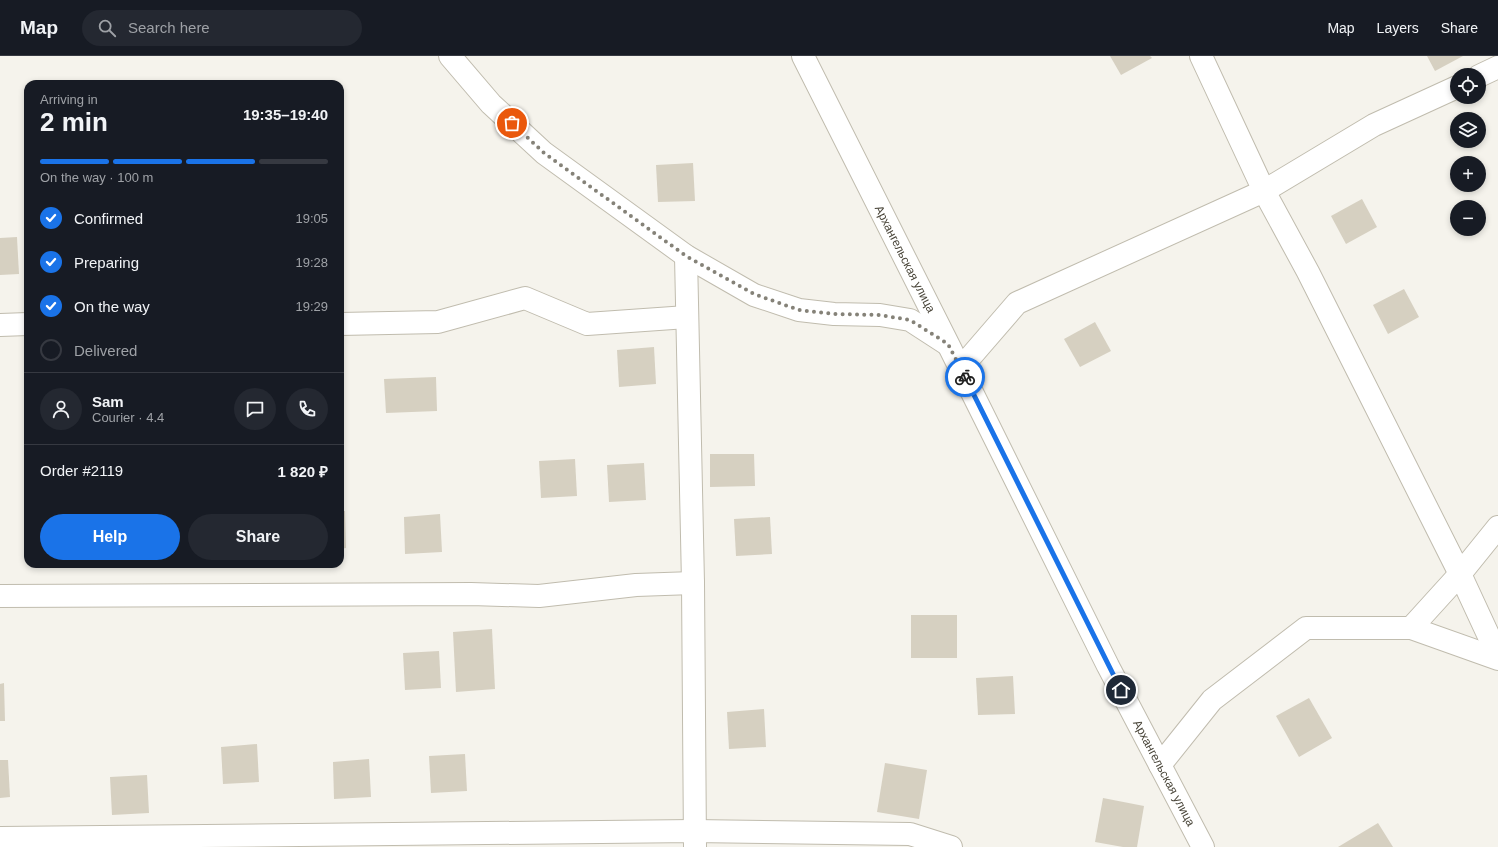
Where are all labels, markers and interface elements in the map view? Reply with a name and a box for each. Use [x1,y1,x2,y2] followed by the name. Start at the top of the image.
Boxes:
[82,10,362,46] search box
[20,17,58,38] text: Map
[96,17,118,39] icon: search
[128,19,210,36] text: Search here
[1327,20,1355,36] text: Map
[1377,20,1419,36] text: Layers
[1441,20,1478,36] text: Share
[1450,68,1486,236] map controls
[1450,68,1486,104] button: locate
[40,92,98,107] text: Arriving in
[243,106,328,123] text: 19:35–19:40
[495,106,529,140] pin
[40,107,108,137] text: 2 min
[501,112,523,134] icon: bag
[1450,112,1486,148] button: layers
[1450,156,1486,192] button: +
[40,170,153,185] text: On the way · 100 m
[1450,200,1486,236] button: −
[872,203,938,315] street label: Архангельская улица
[40,207,62,229] icon: check
[74,210,143,227] text: Confirmed
[295,211,328,226] text: 19:05
[40,251,62,273] icon: check
[74,254,139,271] text: Preparing
[295,255,328,270] text: 19:28
[40,295,62,317] icon: check
[74,298,150,315] text: On the way
[295,299,328,314] text: 19:29
[74,342,137,359] text: Delivered
[945,357,985,397] courier
[954,366,976,388] icon: bike
[40,388,82,430] button: person
[234,388,276,430] button: chat
[286,388,328,430] button: phone
[92,393,124,410] text: Sam
[92,410,164,425] text: Courier · 4.4
[40,462,123,479] text: Order #2119
[278,463,328,480] text: 1 820 ₽
[40,514,180,560] button: Help
[188,514,328,560] button: Share
[1104,673,1138,707] pin
[1110,679,1132,701] icon: home
[1130,717,1198,829] street label: Архангельская улица

